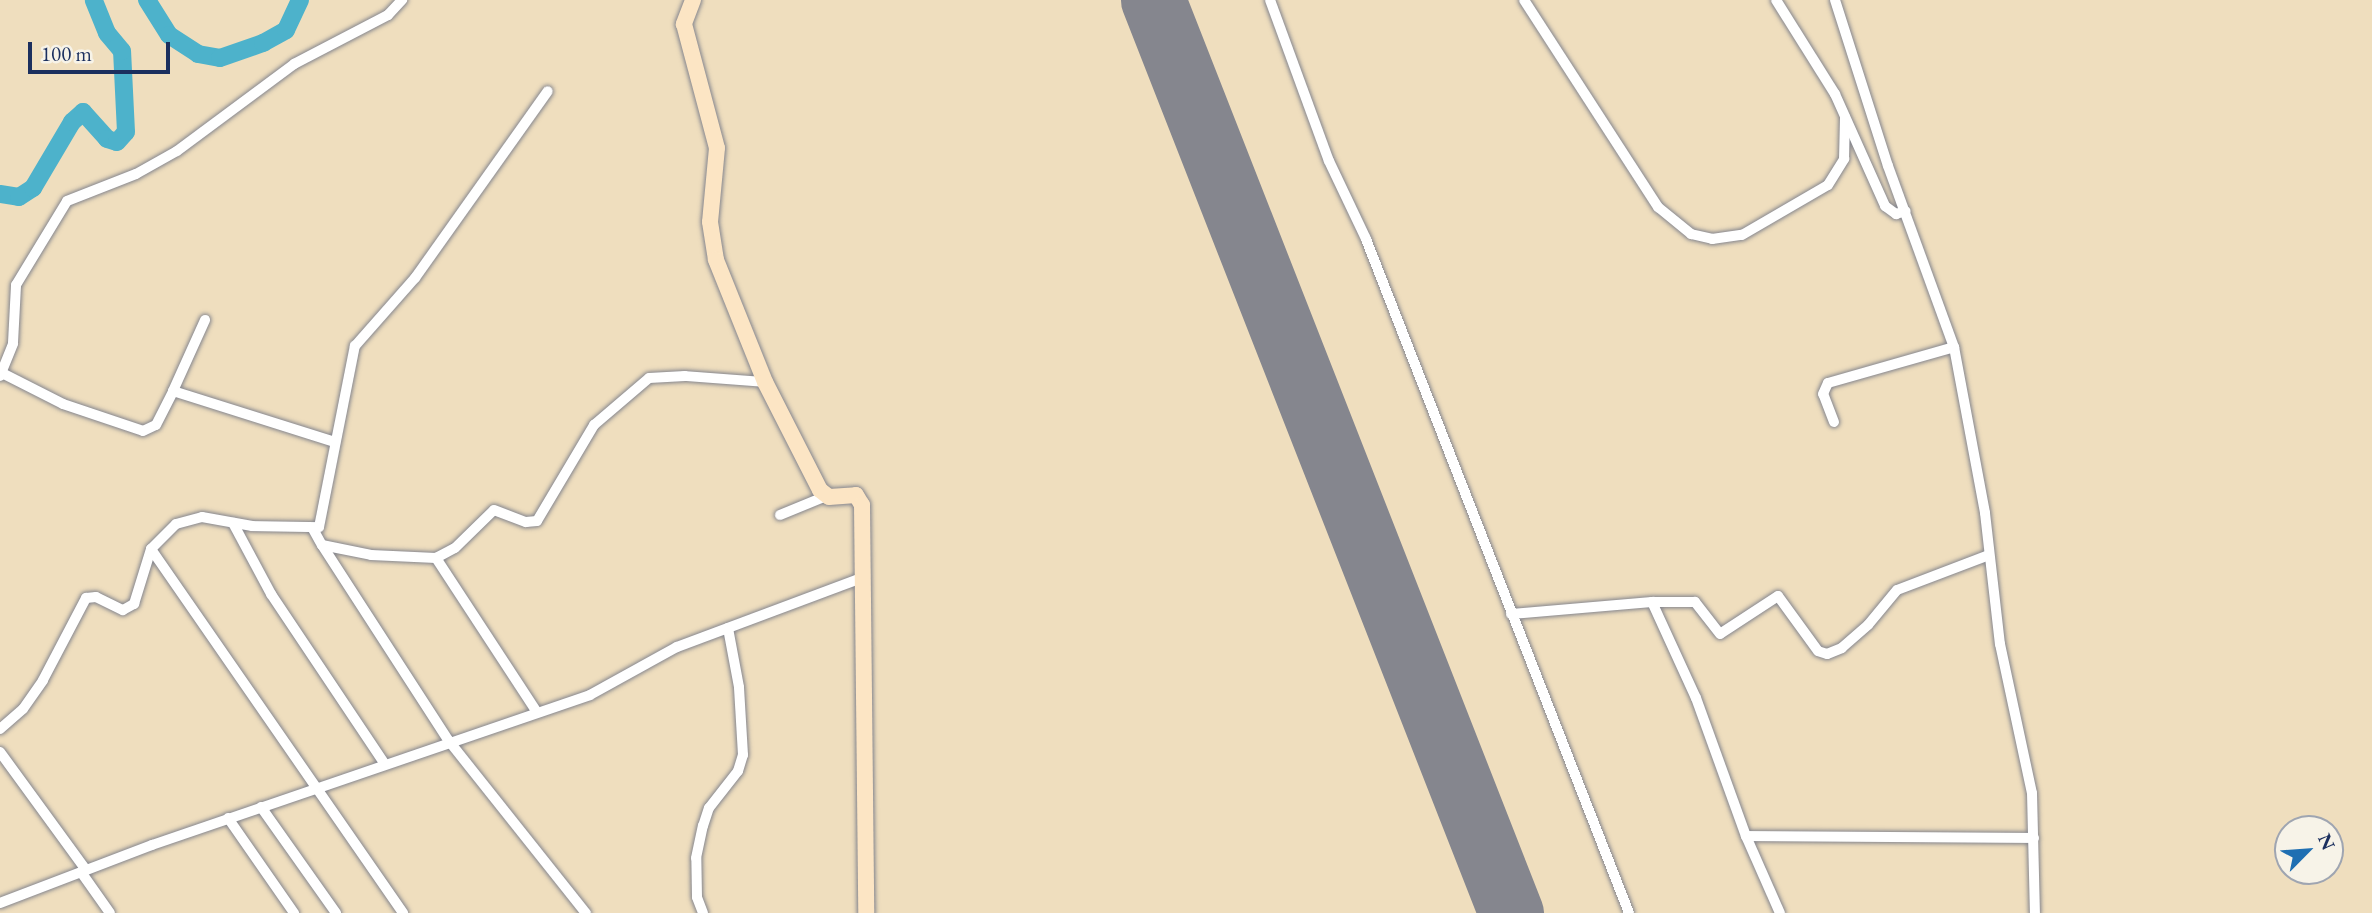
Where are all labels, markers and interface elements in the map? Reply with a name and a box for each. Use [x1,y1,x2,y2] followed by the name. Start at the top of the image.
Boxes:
[32,28,173,72] scale bar
[41,40,92,67] text: 100 m
[2274,815,2344,885] north arrow
[2312,830,2341,854] text: N

